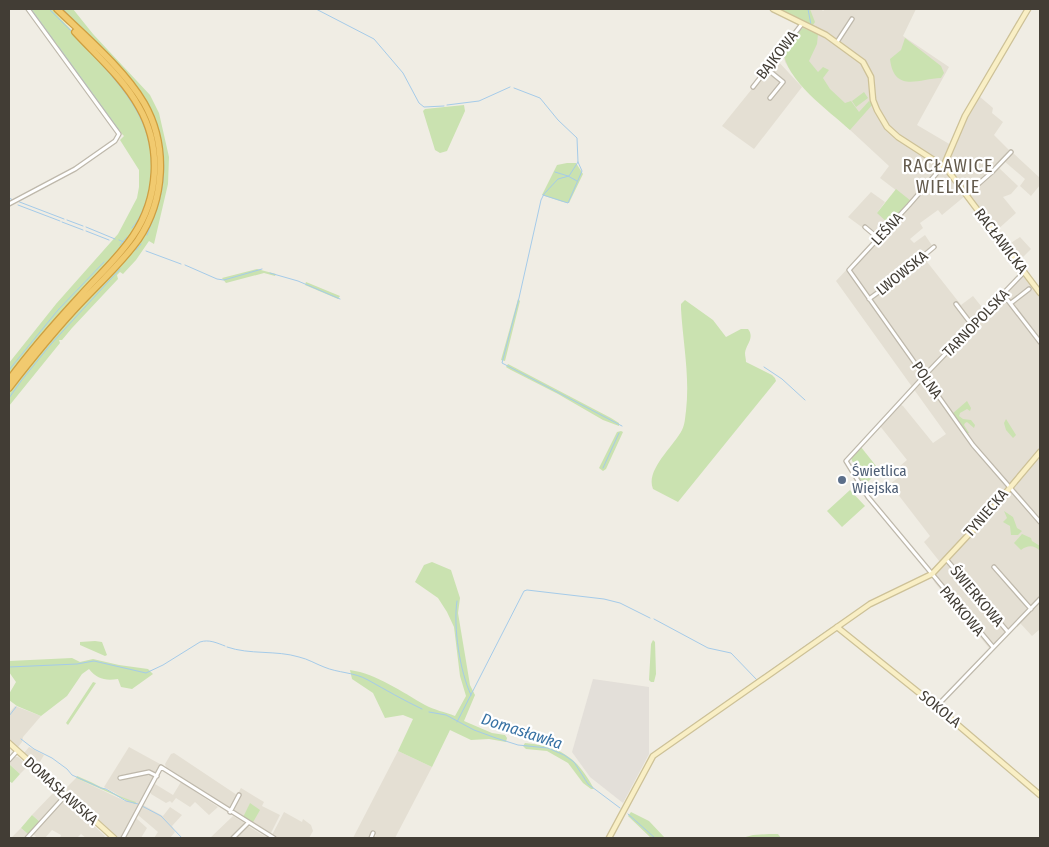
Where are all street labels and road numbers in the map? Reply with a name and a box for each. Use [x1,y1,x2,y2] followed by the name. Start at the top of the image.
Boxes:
[753,27,802,83] street label: BAJKOWA
[971,205,1031,277] street label: RACŁAWICKA
[867,209,907,249] street label: LEŚNA
[873,247,931,299] street label: LWOWSKA
[939,285,1013,361] street label: TARNOPOLSKA
[908,358,946,402] street label: POLNA
[960,485,1012,541] street label: TYNIECKA
[946,562,1008,630] street label: ŚWIERKOWA
[936,583,988,640] street label: PARKOWA
[915,687,965,731] street label: SOKOLA
[20,753,102,829] street label: DOMASŁAWSKA

